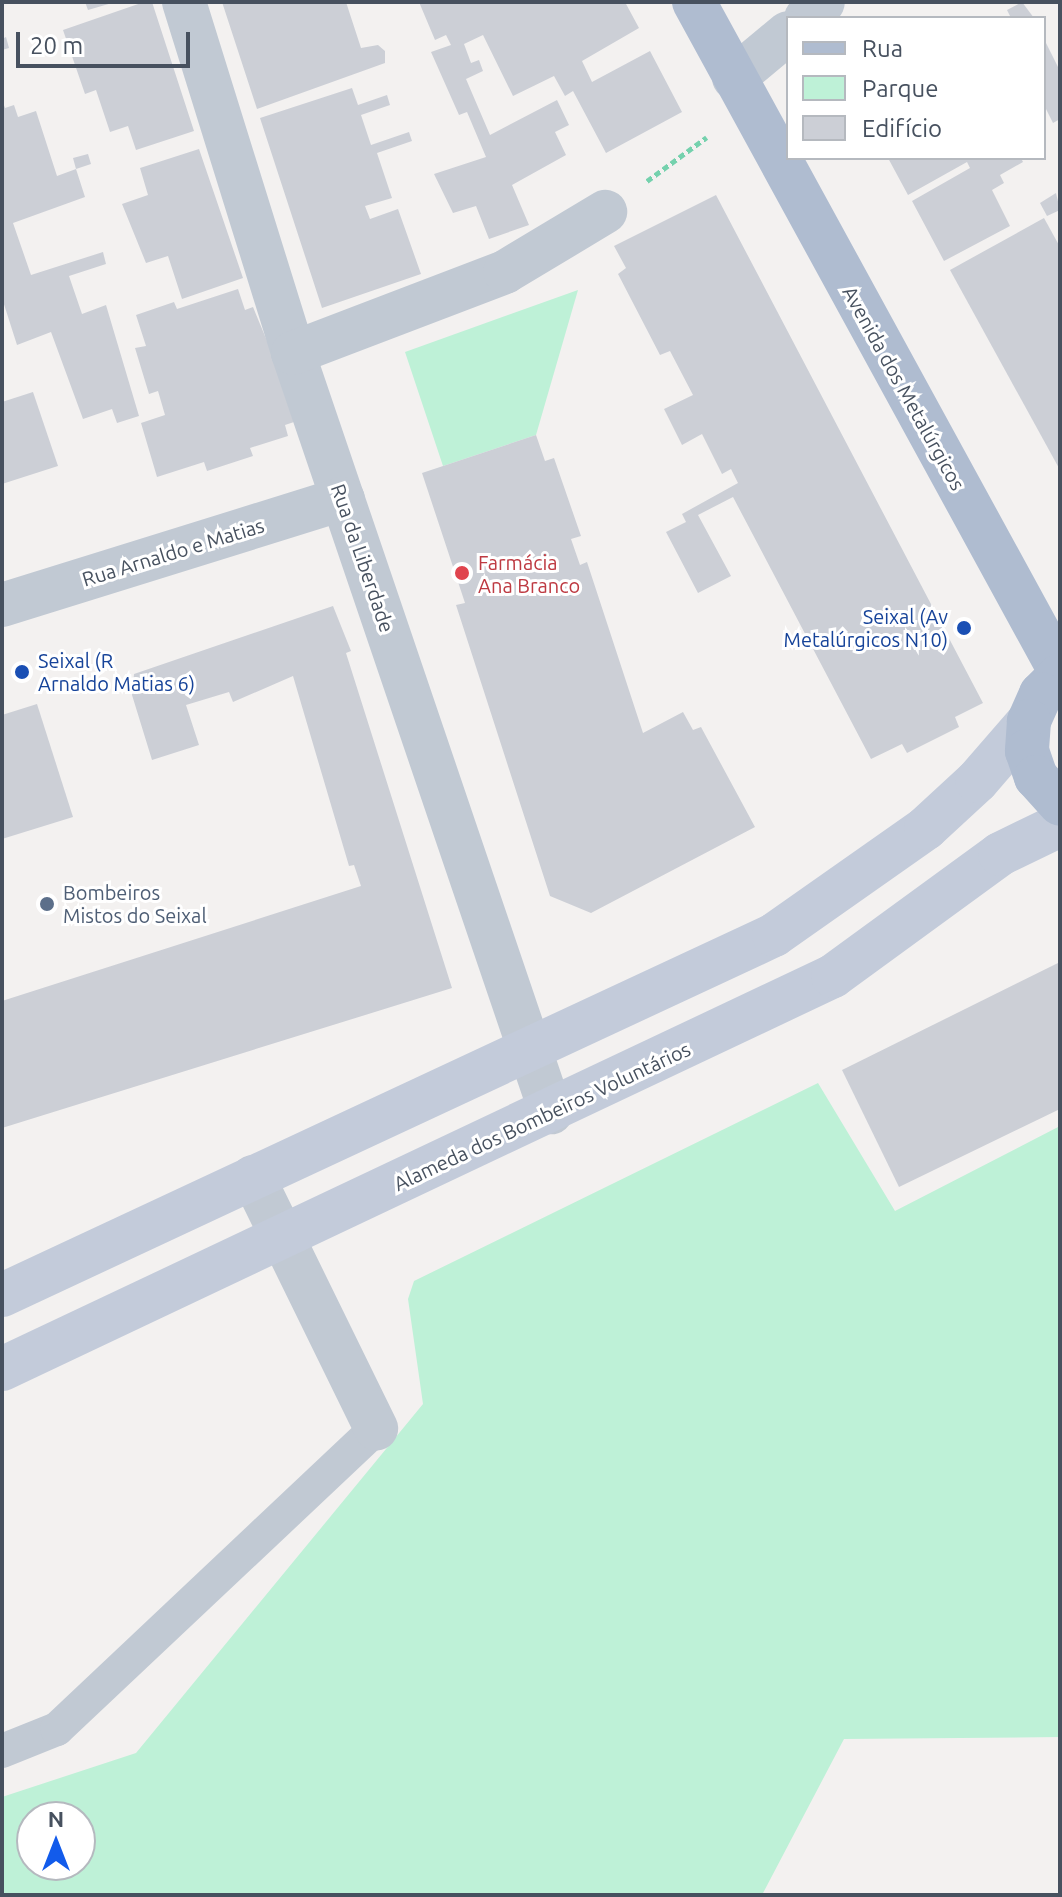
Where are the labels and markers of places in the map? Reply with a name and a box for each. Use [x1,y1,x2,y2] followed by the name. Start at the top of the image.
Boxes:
[478,550,580,597] place label: Farmácia Ana Branco
[453,564,471,582] marker: Farmácia Ana Branco
[784,604,948,651] place label: Seixal (Av Metalúrgicos N10)
[955,619,973,637] marker: Seixal (Av Metalúrgicos N10)
[38,648,195,695] place label: Seixal (R Arnaldo Matias 6)
[13,663,31,681] marker: Seixal (R Arnaldo Matias 6)
[63,880,207,927] place label: Bombeiros Mistos do Seixal
[38,895,56,913] marker: Bombeiros Mistos do Seixal

